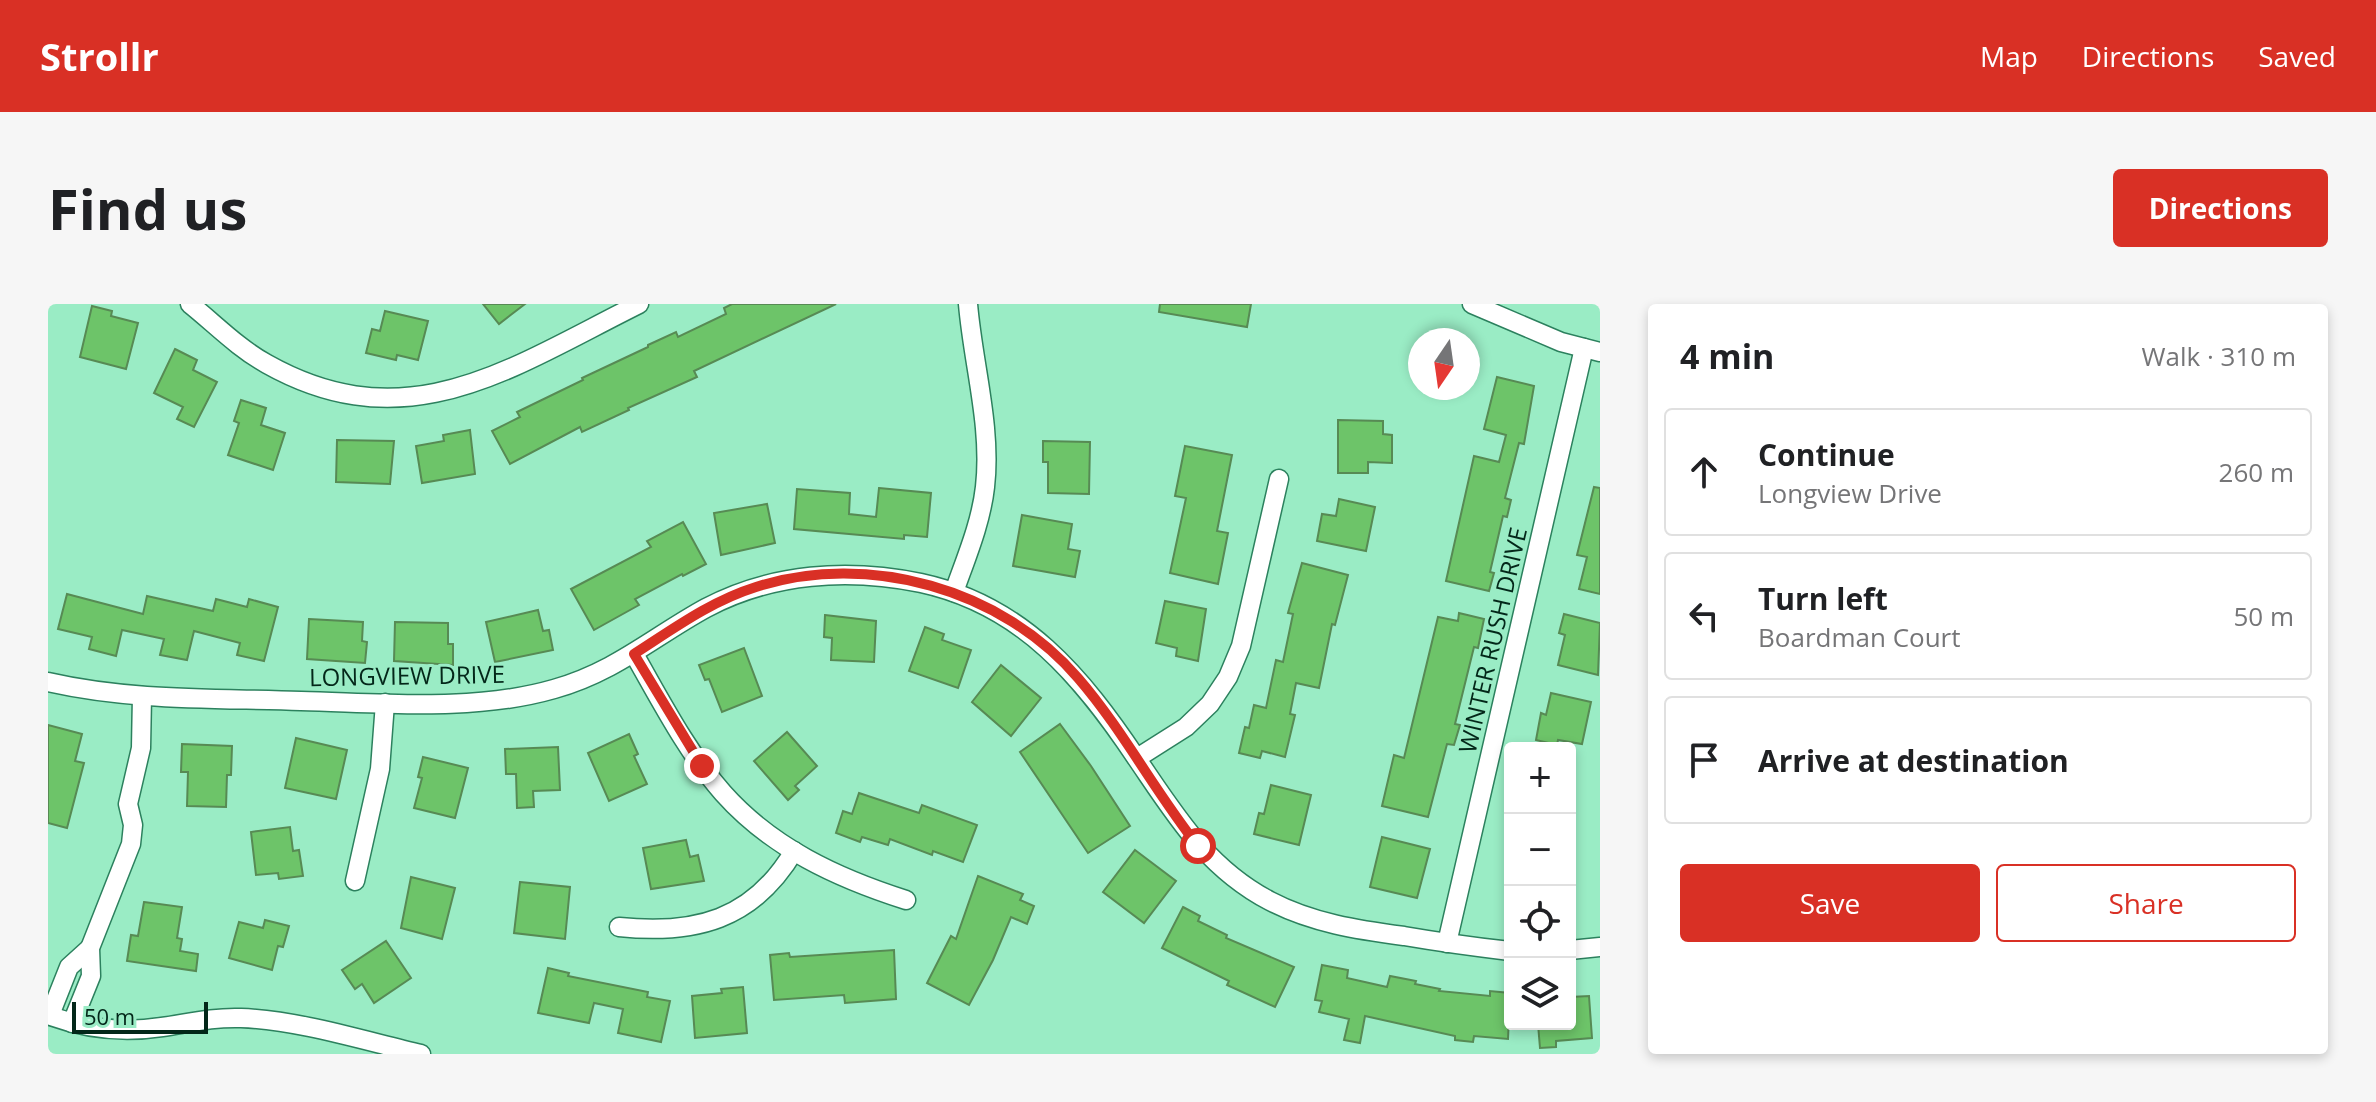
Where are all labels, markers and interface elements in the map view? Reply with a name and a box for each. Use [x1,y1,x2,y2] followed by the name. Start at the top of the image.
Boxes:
[40,30,159,82] text: Strollr
[1980,37,2038,75] text: Map
[2082,37,2214,75] text: Directions
[2258,37,2336,75] text: Saved
[2113,169,2328,247] button: Directions
[48,170,247,246] text: Find us
[1408,328,1480,400] north arrow
[1680,333,1774,379] text: 4 min
[2142,338,2296,374] text: Walk · 310 m
[1758,434,1895,475] text: Continue
[1682,450,1726,494] icon: ahead
[2219,454,2294,490] text: 260 m
[1758,475,1942,511] text: Longview Drive
[1450,524,1534,756] street label: WINTER RUSH DRIVE
[1758,578,1888,619] text: Turn left
[1682,594,1726,638] icon: left
[2233,598,2294,634] text: 50 m
[1758,619,1961,655] text: Boardman Court
[309,657,505,693] street label: LONGVIEW DRIVE
[1682,738,1726,782] icon: arrive
[1758,740,2069,781] text: Arrive at destination
[1504,742,1576,1030] map controls
[1504,742,1576,814] button: +
[684,748,720,784] route end
[1504,814,1576,886] button: −
[1180,828,1216,864] route start
[1680,864,1980,942] button: Save
[1996,864,2296,942] button: Share
[1504,886,1576,958] button: locate
[1504,958,1576,1030] button: layers
[72,998,208,1034] scale bar
[84,1001,135,1031] text: 50 m

